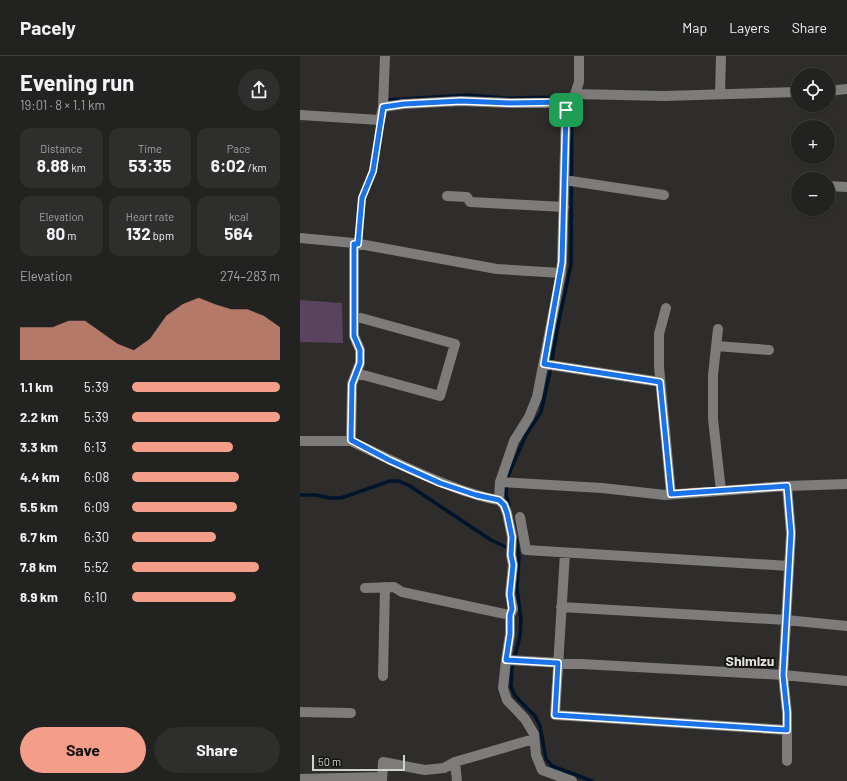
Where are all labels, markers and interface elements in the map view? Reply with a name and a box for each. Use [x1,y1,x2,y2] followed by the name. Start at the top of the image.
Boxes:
[20,16,76,39] text: Pacely
[682,19,707,36] text: Map
[729,19,770,36] text: Layers
[792,19,827,36] text: Share
[791,68,835,216] map controls
[791,68,835,112] button: locate
[20,69,134,95] text: Evening run
[238,69,280,111] button: share
[549,93,583,127] pin
[20,97,105,113] text: 19:01 · 8 × 1.1 km
[555,99,577,121] icon: arrive
[791,120,835,164] button: +
[40,142,82,155] text: Distance
[138,142,162,155] text: Time
[227,142,250,155] text: Pace
[37,155,69,175] text: 8.88
[129,155,171,175] text: 53:35
[211,155,245,175] text: 6:02
[69,161,86,174] text: km
[245,161,267,174] text: /km
[791,172,835,216] button: −
[39,210,83,223] text: Elevation
[126,210,174,223] text: Heart rate
[229,210,248,223] text: kcal
[46,223,65,243] text: 80
[126,223,151,243] text: 132
[224,223,253,243] text: 564
[65,229,76,242] text: m
[151,229,174,242] text: bpm
[20,268,72,284] text: Elevation
[220,268,280,284] text: 274–283 m
[20,379,53,395] text: 1.1 km
[84,379,109,395] text: 5:39
[20,409,58,425] text: 2.2 km
[84,409,109,425] text: 5:39
[20,439,58,455] text: 3.3 km
[84,439,106,455] text: 6:13
[20,469,60,485] text: 4.4 km
[84,469,109,485] text: 6:08
[20,499,58,515] text: 5.5 km
[84,499,109,515] text: 6:09
[20,529,57,545] text: 6.7 km
[84,529,109,545] text: 6:30
[20,559,57,575] text: 7.8 km
[84,559,109,575] text: 5:52
[20,589,58,605] text: 8.9 km
[84,589,107,605] text: 6:10
[726,652,774,669] district label: Shimizu
[20,727,146,773] button: Save
[154,727,280,773] button: Share
[312,753,405,772] scale bar
[318,755,341,768] text: 50 m

